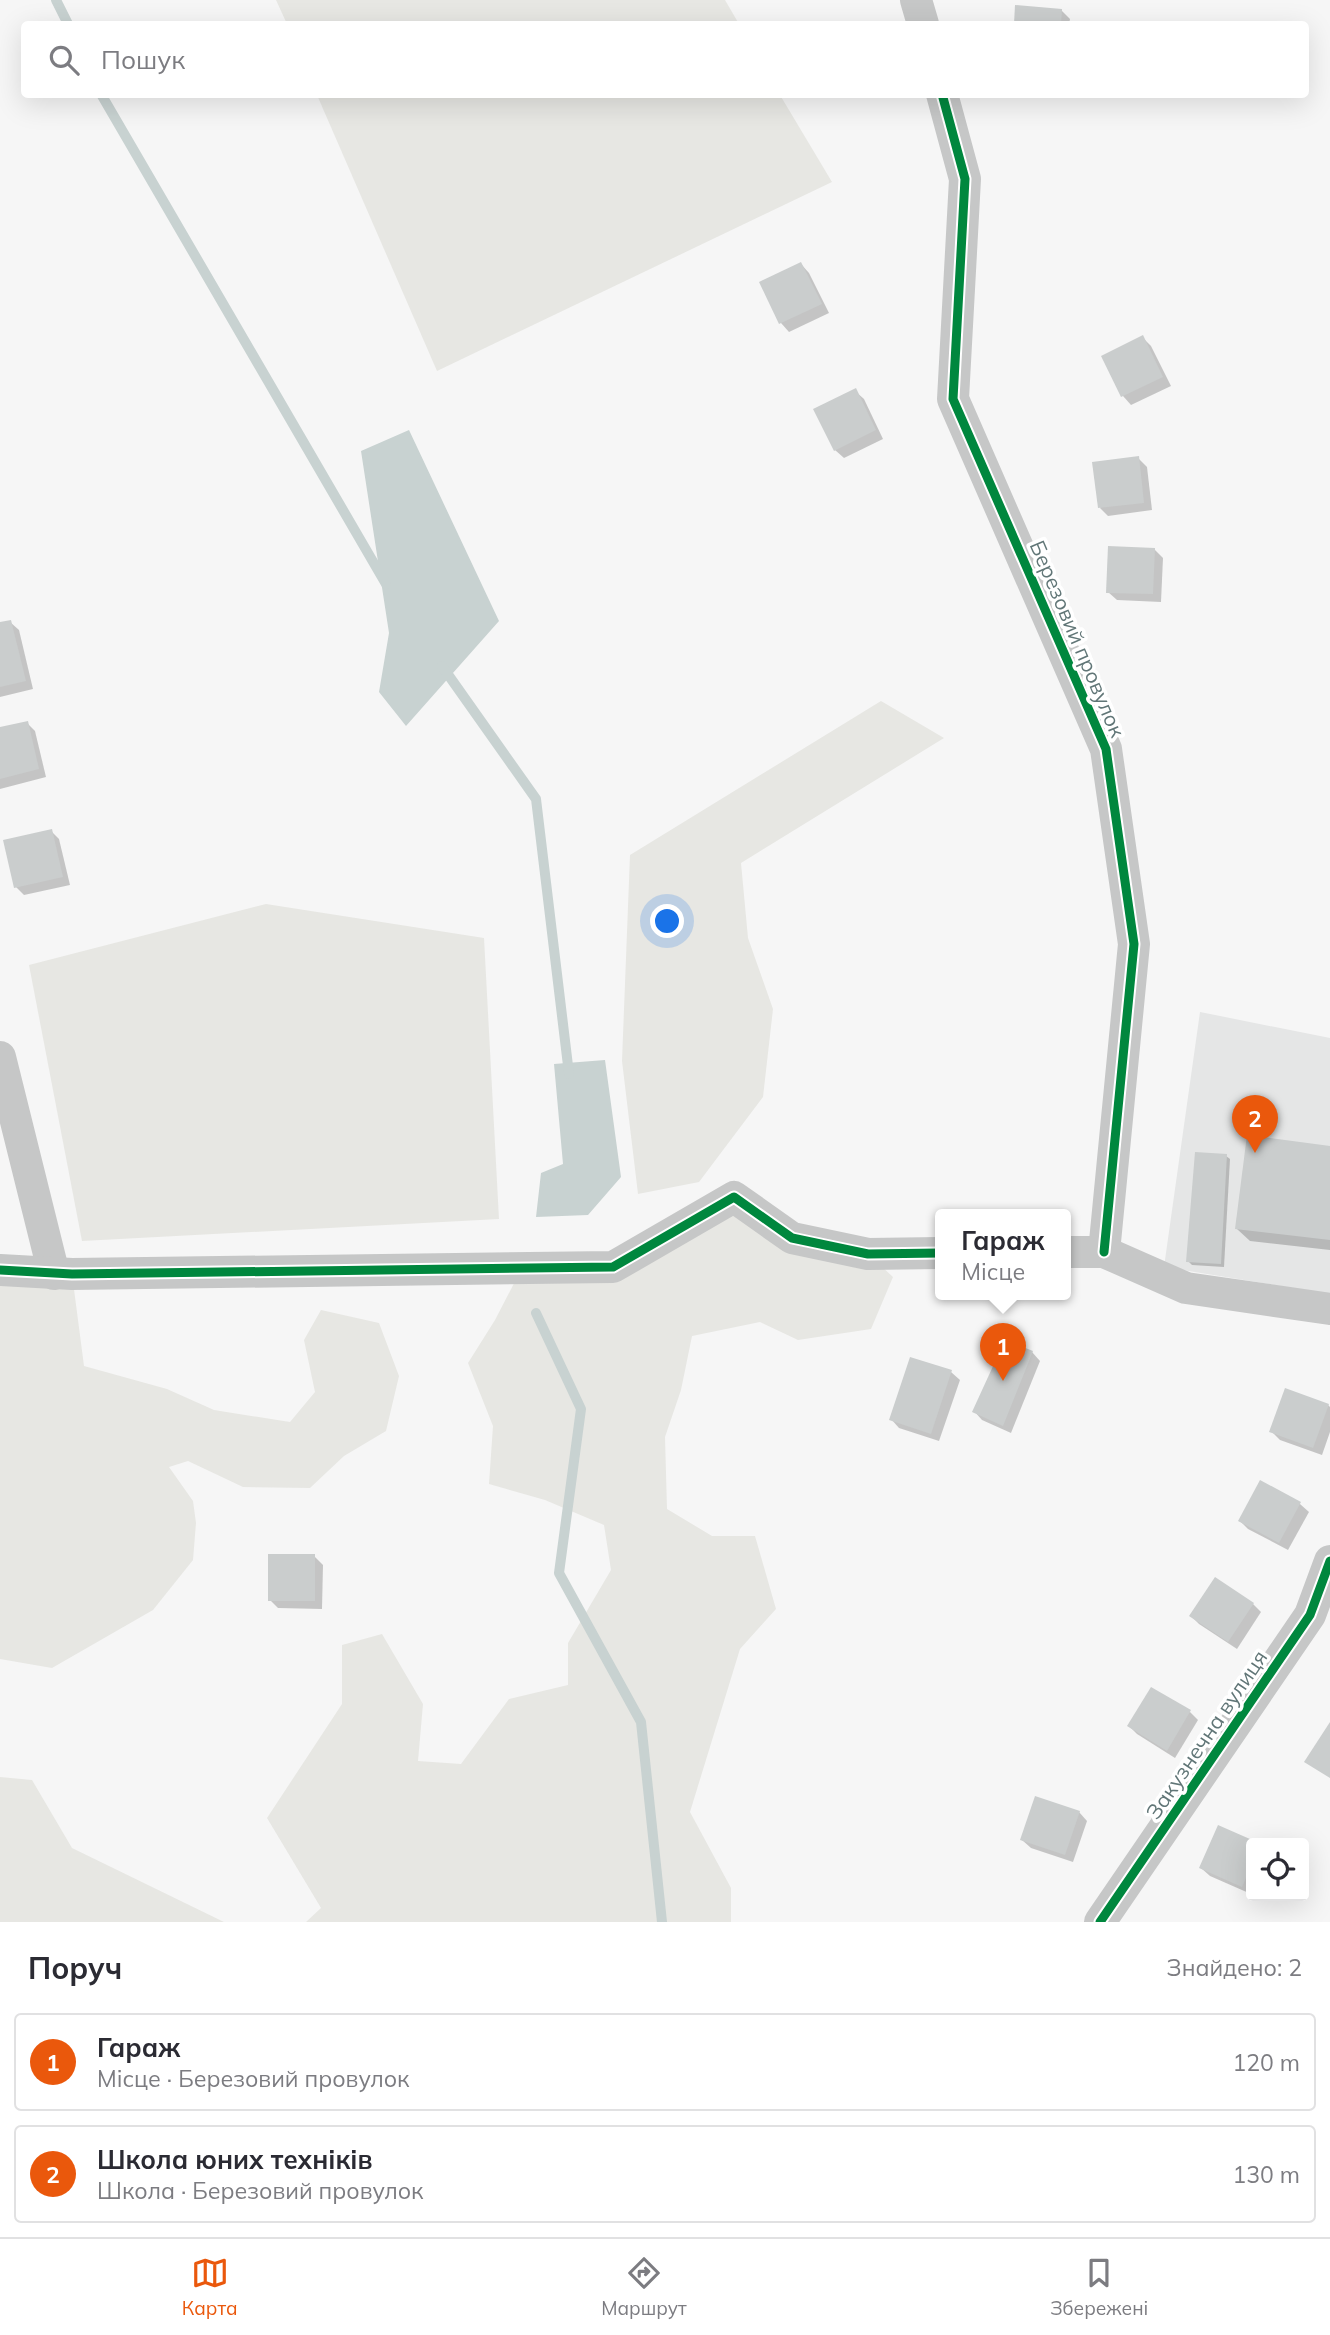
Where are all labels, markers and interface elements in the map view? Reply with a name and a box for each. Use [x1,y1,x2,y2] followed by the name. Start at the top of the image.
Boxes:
[21,21,1309,98] search box
[45,41,83,79] icon: search
[101,43,185,76] text: Пошук
[1025,536,1131,742] street label: Березовий провулок
[650,904,684,938] your location
[1232,1095,1278,1153] pin: 2
[935,1209,1071,1300] popup
[961,1224,1045,1257] text: Гараж
[961,1257,1025,1286] text: Місце
[980,1323,1026,1381] pin: 1
[1140,1645,1272,1824] street label: Закузнечна вулиця
[1246,1838,1309,1901] map controls
[1246,1838,1309,1901] button: locate
[28,1949,122,1987] text: Поруч
[1167,1953,1302,1982] text: Знайдено: 2
[97,2031,180,2064] text: Гараж
[46,2048,60,2077] text: 1
[1232,2048,1300,2077] text: 120 m
[97,2064,409,2093] text: Місце · Березовий провулок
[97,2143,372,2176] text: Школа юних техніків
[46,2160,60,2189] text: 2
[1232,2160,1300,2189] text: 130 m
[97,2176,424,2205] text: Школа · Березовий провулок
[182,2254,238,2320] tab: Карта
[601,2254,687,2320] tab: Маршрут
[1050,2254,1148,2320] tab: Збережені

